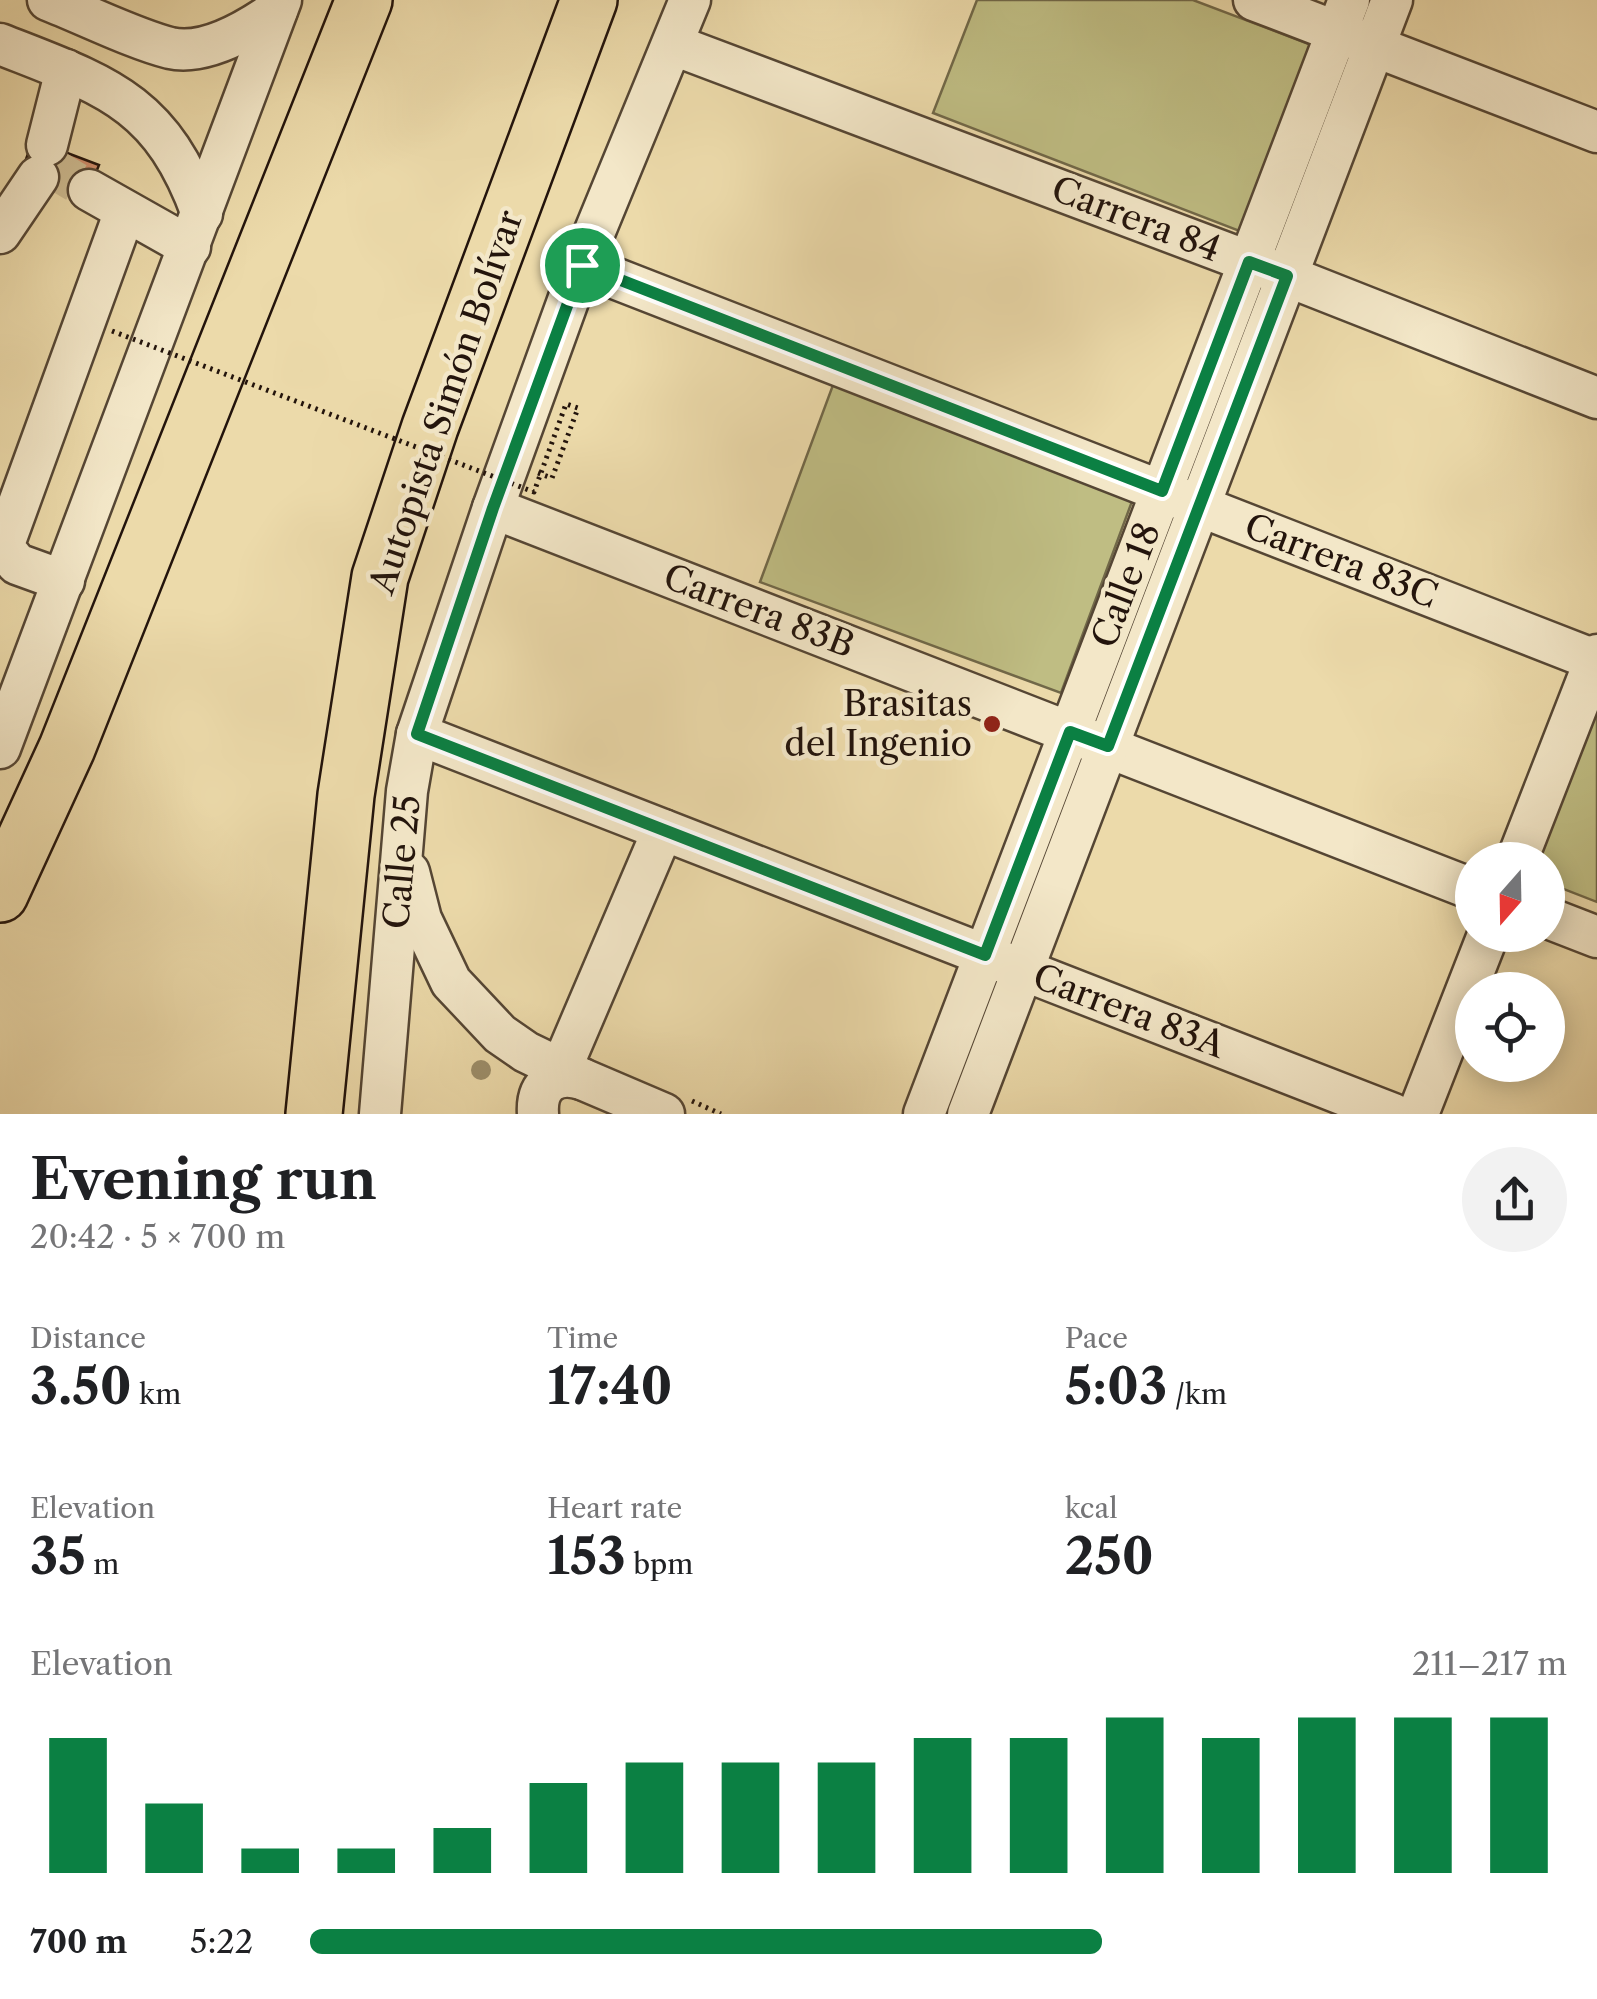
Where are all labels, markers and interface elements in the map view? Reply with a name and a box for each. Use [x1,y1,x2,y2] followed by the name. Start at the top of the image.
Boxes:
[1046,167,1226,270] street label: Carrera 84
[359,204,531,600] street label: Autopista Simón Bolívar
[540,223,625,308] pin
[555,238,610,293] icon: arrive
[1239,504,1444,617] street label: Carrera 83C
[1082,516,1169,654] street label: Calle 18
[658,555,860,667] street label: Carrera 83B
[784,682,972,765] place label: Brasitas del Ingenio
[981,713,1003,735] marker: Brasitas del Ingenio
[374,793,429,931] street label: Calle 25
[1455,842,1565,952] north arrow
[1455,842,1565,1082] map controls
[1027,954,1232,1067] street label: Carrera 83A
[1455,972,1565,1082] button: locate
[30,1146,377,1213] text: Evening run
[1462,1147,1567,1252] button: share
[30,1217,285,1256] text: 20:42 · 5 × 700 m
[30,1321,146,1355] text: Distance
[547,1321,618,1355] text: Time
[1065,1321,1128,1355] text: Pace
[30,1355,132,1417] text: 3.50
[547,1355,672,1417] text: 17:40
[1065,1355,1167,1417] text: 5:03
[132,1377,181,1411] text: km
[1167,1377,1227,1411] text: /km
[30,1491,155,1525] text: Elevation
[547,1491,682,1525] text: Heart rate
[1065,1491,1118,1525] text: kcal
[30,1525,86,1587] text: 35
[547,1525,626,1587] text: 153
[1065,1525,1154,1587] text: 250
[86,1547,119,1581] text: m
[626,1547,693,1581] text: bpm
[30,1644,173,1683] text: Elevation
[1412,1644,1567,1683] text: 211–217 m
[30,1922,127,1961] text: 700 m
[190,1922,253,1961] text: 5:22

